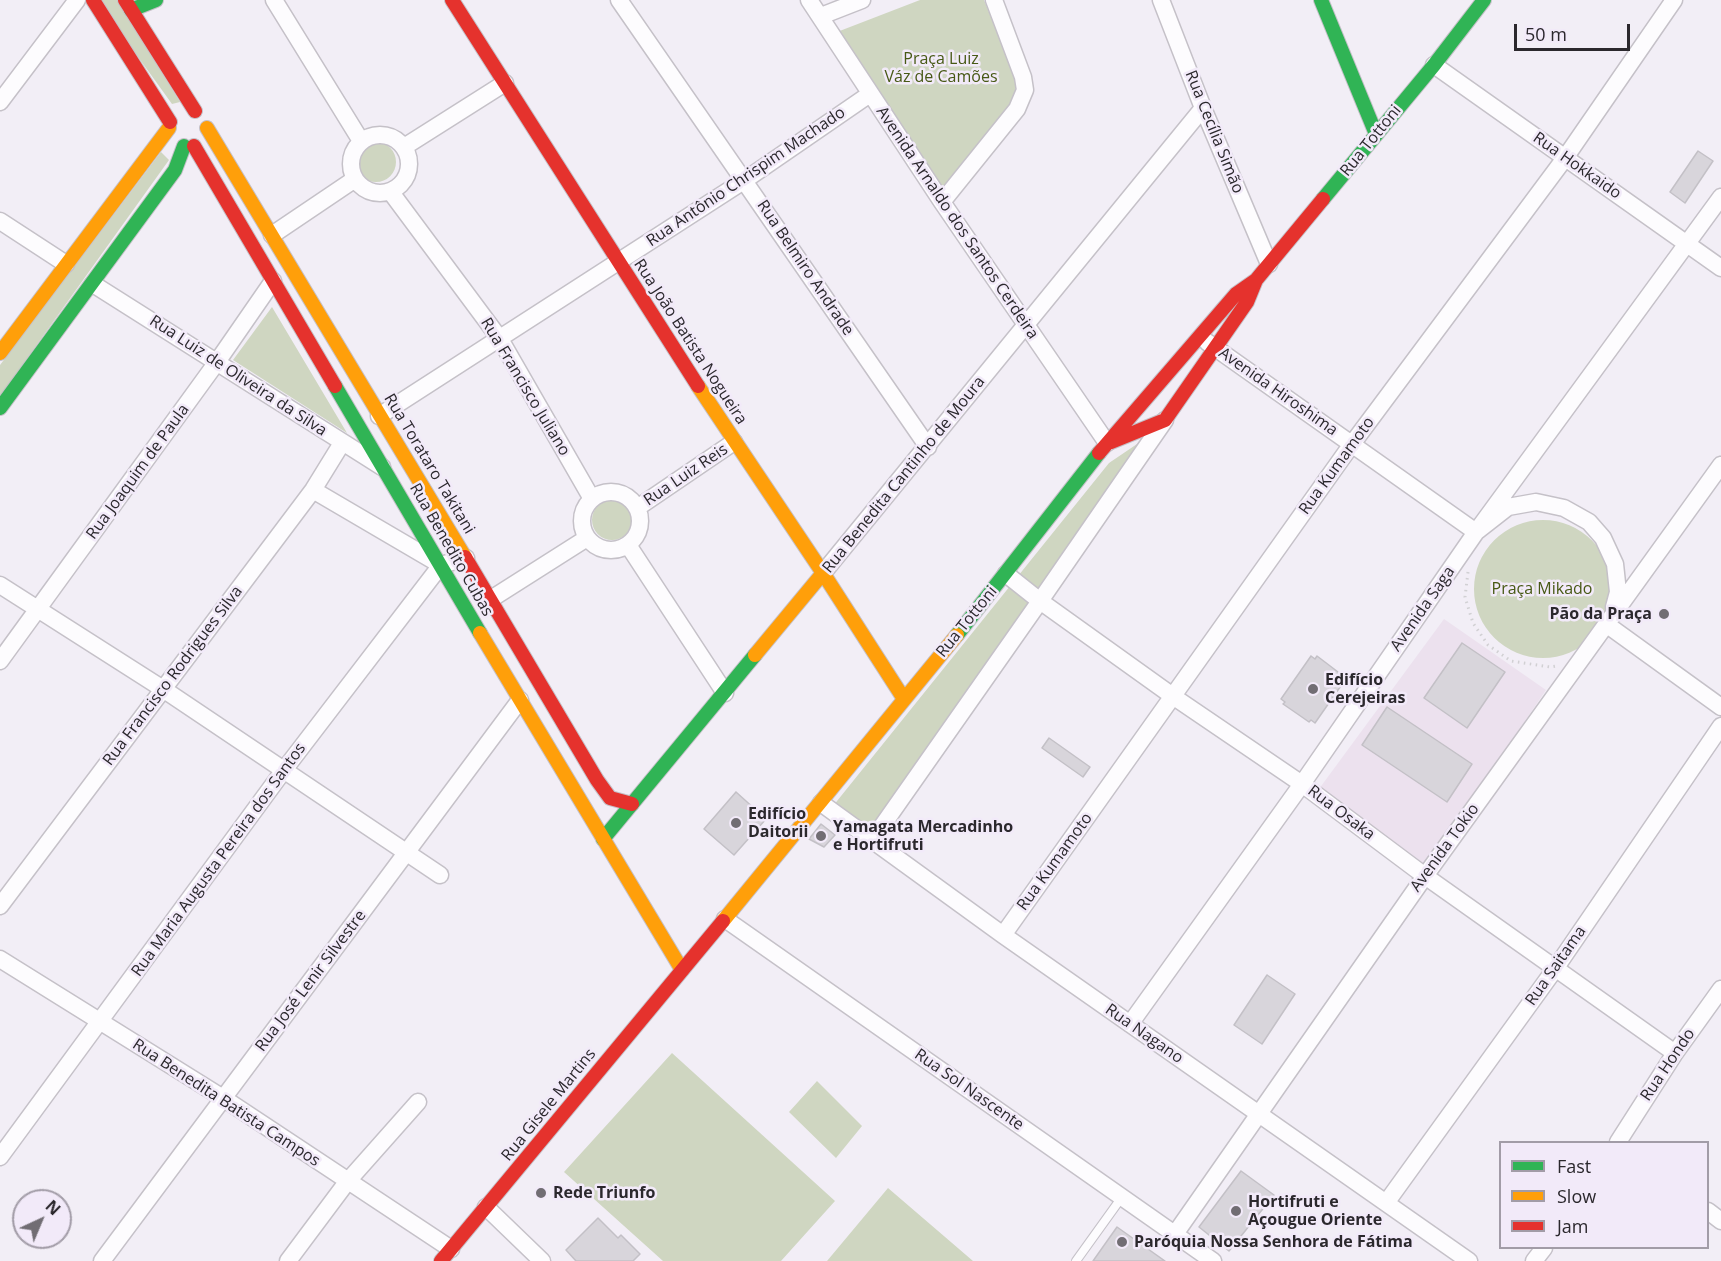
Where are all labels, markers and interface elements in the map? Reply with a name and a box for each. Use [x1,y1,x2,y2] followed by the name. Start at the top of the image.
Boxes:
[1517,12,1632,50] scale bar
[1525,22,1567,46] text: 50 m
[884,49,998,87] park label: Praça Luiz Váz de Camões
[1181,68,1247,196] street label: Rua Cecília Simão
[1336,102,1406,180] street label: Rua Tottoni
[643,103,849,251] street label: Rua Antônio Chrispim Machado
[872,103,1042,343] street label: Avenida Arnaldo dos Santos Cerdeira
[1529,129,1625,203] street label: Rua Hokkaido
[753,197,857,339] street label: Rua Belmiro Andrade
[629,256,751,428] street label: Rua João Batista Nogueira
[146,312,330,440] street label: Rua Luiz de Oliveira da Silva
[476,315,574,459] street label: Rua Francisco Juliano
[1215,344,1341,440] street label: Avenida Hiroshima
[819,373,989,577] street label: Rua Benedita Cantinho de Moura
[380,390,478,538] street label: Rua Torataro Takitani
[83,401,193,543] street label: Rua Joaquim de Paula
[1295,414,1379,518] street label: Rua Kumamoto
[640,440,732,510] street label: Rua Luiz Reis
[405,480,497,620] street label: Rua Benedito Cubas
[1387,563,1459,655] street label: Avenida Saga
[1492,579,1592,599] park label: Praça Mikado
[99,582,247,770] street label: Rua Francisco Rodrigues Silva
[932,583,1002,661] street label: Rua Tottoni
[1549,604,1652,624] place label: Pão da Praça
[1657,607,1671,621] marker: Pão da Praça
[1325,670,1405,708] place label: Edifício Cerejeiras
[1306,682,1320,696] marker: Edifício Cerejeiras
[128,740,310,980] street label: Rua Maria Augusta Pereira dos Santos
[1304,782,1378,844] street label: Rua Osaka
[1407,800,1483,896] street label: Avenida Tokio
[748,804,808,842] place label: Edifício Daitorii
[1013,810,1097,914] street label: Rua Kumamoto
[729,816,743,830] marker: Edifício Daitorii
[833,817,1013,855] place label: Yamagata Mercadinho e Hortifruti
[814,829,828,843] marker: Yamagata Mercadinho e Hortifruti
[252,907,370,1055] street label: Rua José Lenir Silvestre
[1522,923,1590,1009] street label: Rua Saitama
[1101,1000,1187,1068] street label: Rua Nagano
[1637,1025,1699,1105] street label: Rua Hondo
[129,1035,323,1171] street label: Rua Benedita Batista Campos
[498,1045,600,1165] street label: Rua Gisele Martins
[911,1045,1027,1135] street label: Rua Sol Nascente
[1499,1141,1709,1249] legend
[1557,1154,1591,1178] text: Fast
[553,1183,655,1203] place label: Rede Triunfo
[1557,1184,1596,1208] text: Slow
[534,1186,548,1200] marker: Rede Triunfo
[12,1189,72,1249] north arrow
[1248,1192,1382,1230] place label: Hortifruti e Açougue Oriente
[41,1195,65,1220] text: N
[1229,1204,1243,1218] marker: Hortifruti e Açougue Oriente
[1557,1214,1589,1238] text: Jam
[1134,1232,1413,1252] place label: Paróquia Nossa Senhora de Fátima
[1115,1235,1129,1249] marker: Paróquia Nossa Senhora de Fátima

